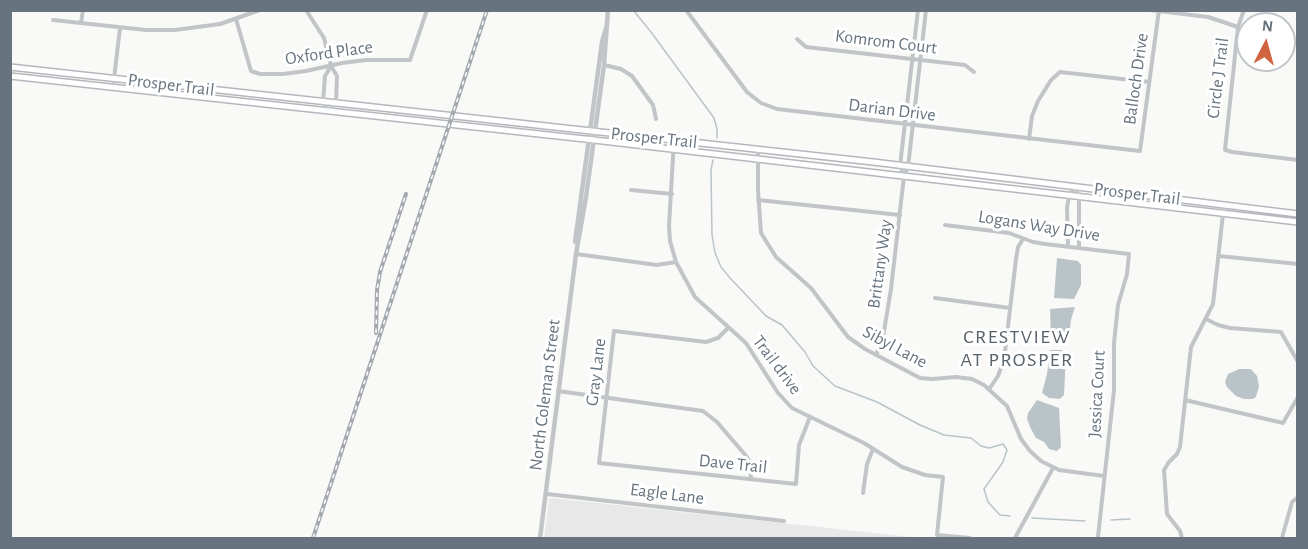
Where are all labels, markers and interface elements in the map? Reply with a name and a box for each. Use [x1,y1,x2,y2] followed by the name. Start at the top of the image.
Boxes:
[1236,12,1296,72] north arrow
[1261,18,1274,35] text: N
[834,25,938,59] street label: Komrom Court
[1119,32,1153,126] street label: Balloch Drive
[284,36,374,70] street label: Oxford Place
[1202,36,1234,120] street label: Circle J Trail
[126,69,216,101] street label: Prosper Trail
[847,94,937,126] street label: Darian Drive
[610,123,698,153] street label: Prosper Trail
[1092,178,1182,210] street label: Prosper Trail
[977,206,1101,246] street label: Logans Way Drive
[863,218,897,310] street label: Brittany Way
[525,318,565,472] street label: North Coleman Street
[859,321,931,373] street label: Sibyl Lane
[960,325,1074,372] district label: CRESTVIEW AT PROSPER
[748,331,806,399] street label: Trail drive
[581,337,611,407] street label: Gray Lane
[1084,350,1110,438] street label: Jessica Court
[698,450,768,478] street label: Dave Trail
[629,479,705,509] street label: Eagle Lane

